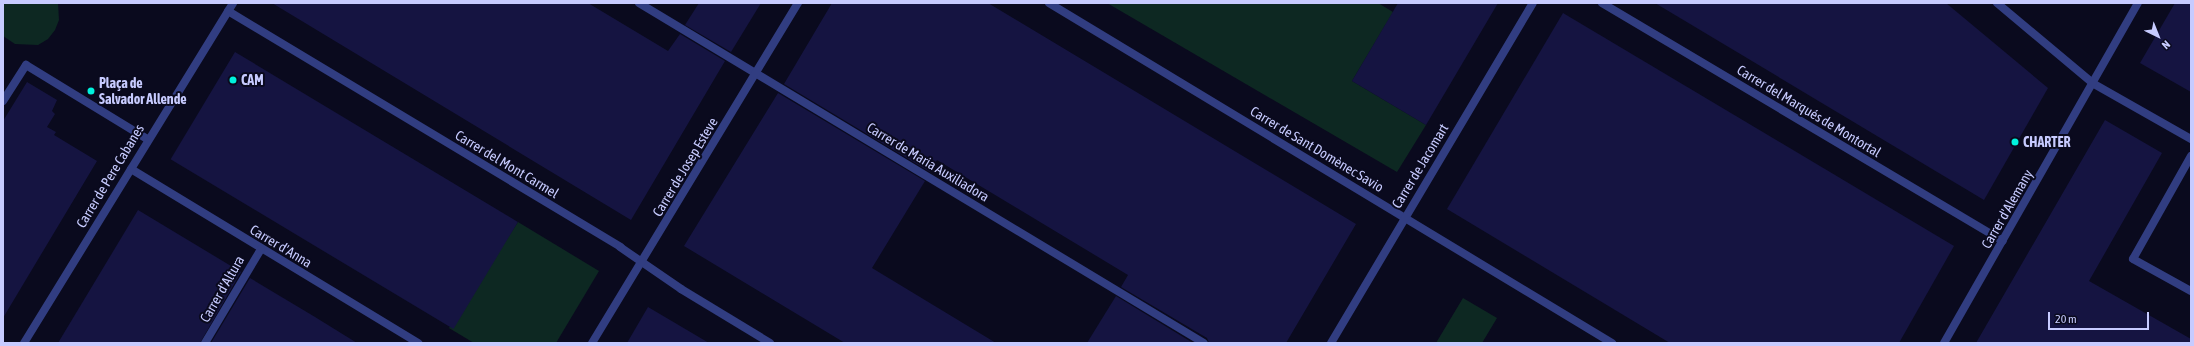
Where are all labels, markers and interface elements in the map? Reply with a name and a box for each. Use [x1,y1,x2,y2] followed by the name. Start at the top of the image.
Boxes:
[2138,16,2178,56] north arrow
[2160,38,2173,51] text: N
[1734,61,1884,161] street label: Carrer del Marqués de Montortal
[241,72,264,88] place label: CAM
[99,75,187,108] place label: Plaça de Salvador Allende
[228,75,238,85] marker: CAM
[86,86,96,96] marker: Plaça de Salvador Allende
[1247,103,1387,195] street label: Carrer de Sant Domènec Savio
[649,115,721,219] street label: Carrer de Josep Esteve
[864,119,992,205] street label: Carrer de Maria Auxiliadora
[72,121,148,231] street label: Carrer de Pere Cabanes
[1388,121,1452,211] street label: Carrer de Jacomart
[452,126,562,202] street label: Carrer del Mont Carmel
[2023,134,2070,150] place label: CHARTER
[2010,137,2020,147] marker: CHARTER
[1978,167,2036,251] street label: Carrer d'Alemany
[247,221,315,271] street label: Carrer d'Anna
[196,253,248,325] street label: Carrer d'Altura
[2050,304,2151,330] scale bar
[2055,312,2077,326] text: 20 m

